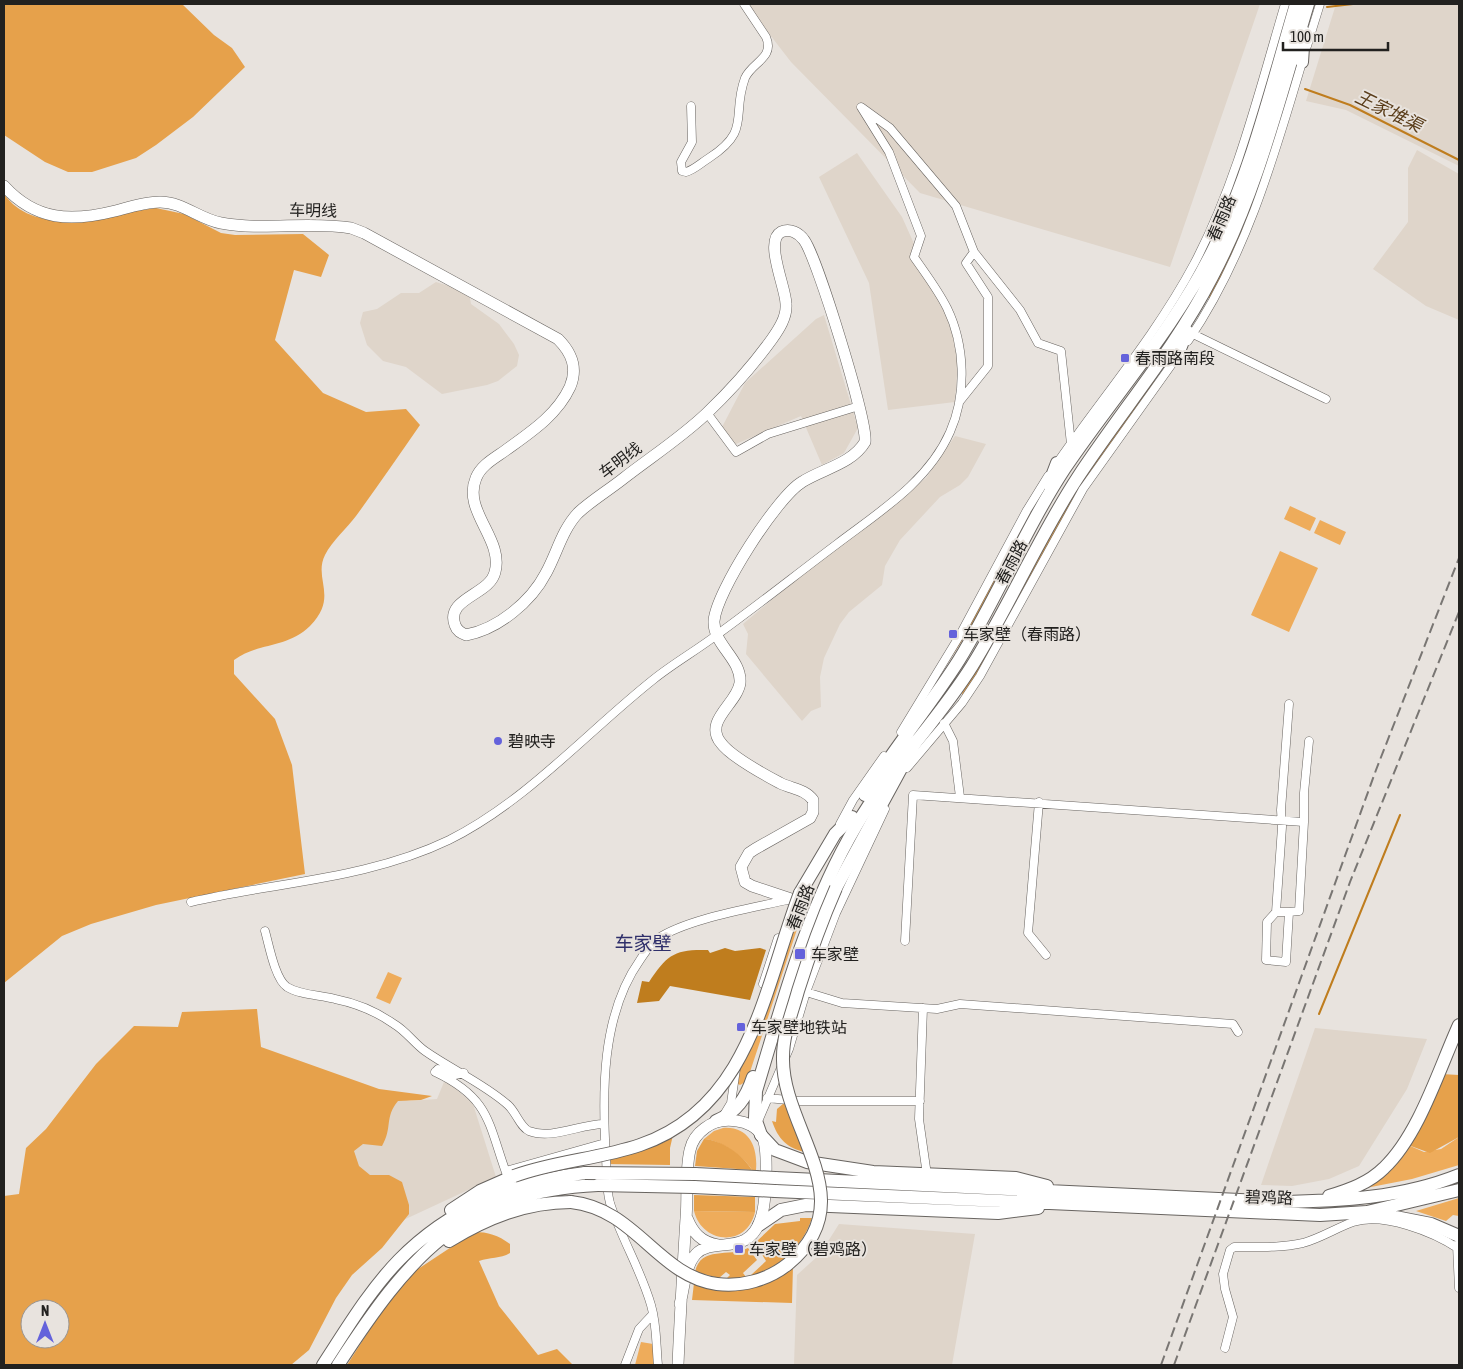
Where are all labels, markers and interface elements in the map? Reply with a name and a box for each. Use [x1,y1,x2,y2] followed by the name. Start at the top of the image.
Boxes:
[1283,20,1388,52] scale bar
[1290,28,1324,45] text: 100 m
[1352,86,1429,138] water label: 王家堆渠
[1203,192,1239,244] street label: 春雨路
[289,201,337,219] street label: 车明线
[1135,349,1215,367] place label: 春雨路南段
[1119,352,1131,364] marker: 春雨路南段
[595,438,645,482] street label: 车明线
[992,537,1030,587] street label: 春雨路
[963,625,1091,643] place label: 车家壁（春雨路）
[947,628,959,640] marker: 车家壁（春雨路）
[508,732,556,750] place label: 碧映寺
[492,735,504,747] marker: 碧映寺
[783,881,817,933] street label: 春雨路
[614,932,672,954] district label: 车家壁
[811,945,859,963] place label: 车家壁
[793,947,807,961] marker: 车家壁
[751,1018,847,1036] place label: 车家壁地铁站
[735,1021,747,1033] marker: 车家壁地铁站
[1245,1187,1293,1207] street label: 碧鸡路
[749,1240,877,1258] place label: 车家壁（碧鸡路）
[733,1243,745,1255] marker: 车家壁（碧鸡路）
[20,1299,70,1349] north arrow
[41,1303,49,1319] text: N

